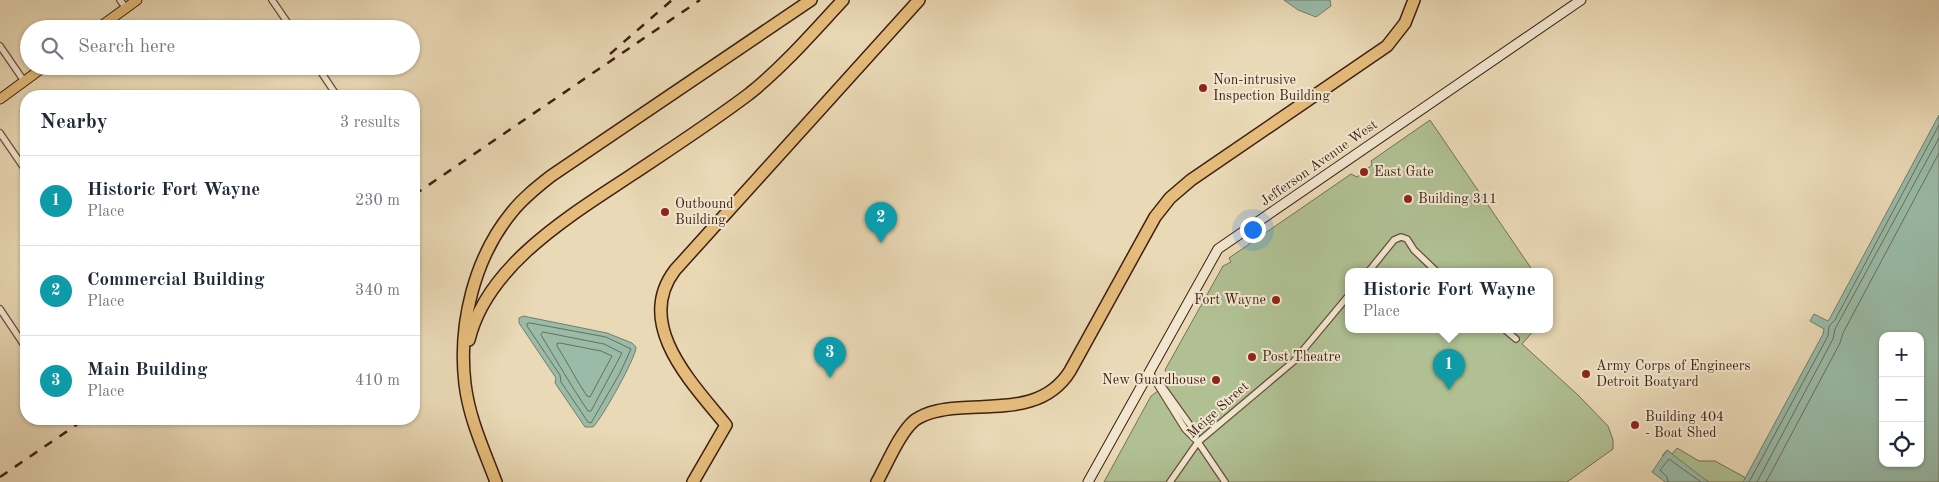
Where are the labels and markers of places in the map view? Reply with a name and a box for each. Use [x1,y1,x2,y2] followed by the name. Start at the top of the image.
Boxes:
[1213,73,1330,103] place label: Non-intrusive Inspection Building
[1197,82,1209,94] marker: Non-intrusive Inspection Building
[1374,165,1434,179] place label: East Gate
[1358,166,1370,178] marker: East Gate
[1418,192,1497,206] place label: Building 311
[1402,193,1414,205] marker: Building 311
[675,197,734,227] place label: Outbound Building
[865,202,897,243] pin: 2
[659,206,671,218] marker: Outbound Building
[1194,293,1266,307] place label: Fort Wayne
[1270,294,1282,306] marker: Fort Wayne
[814,337,846,378] pin: 3
[1433,349,1465,390] pin: 1
[1262,350,1341,364] place label: Post Theatre
[1246,351,1258,363] marker: Post Theatre
[1596,359,1751,389] place label: Army Corps of Engineers Detroit Boatyard
[1580,368,1592,380] marker: Army Corps of Engineers Detroit Boatyard
[1102,373,1206,387] place label: New Guardhouse
[1210,374,1222,386] marker: New Guardhouse
[1645,410,1724,440] place label: Building 404 - Boat Shed
[1629,419,1641,431] marker: Building 404 - Boat Shed

